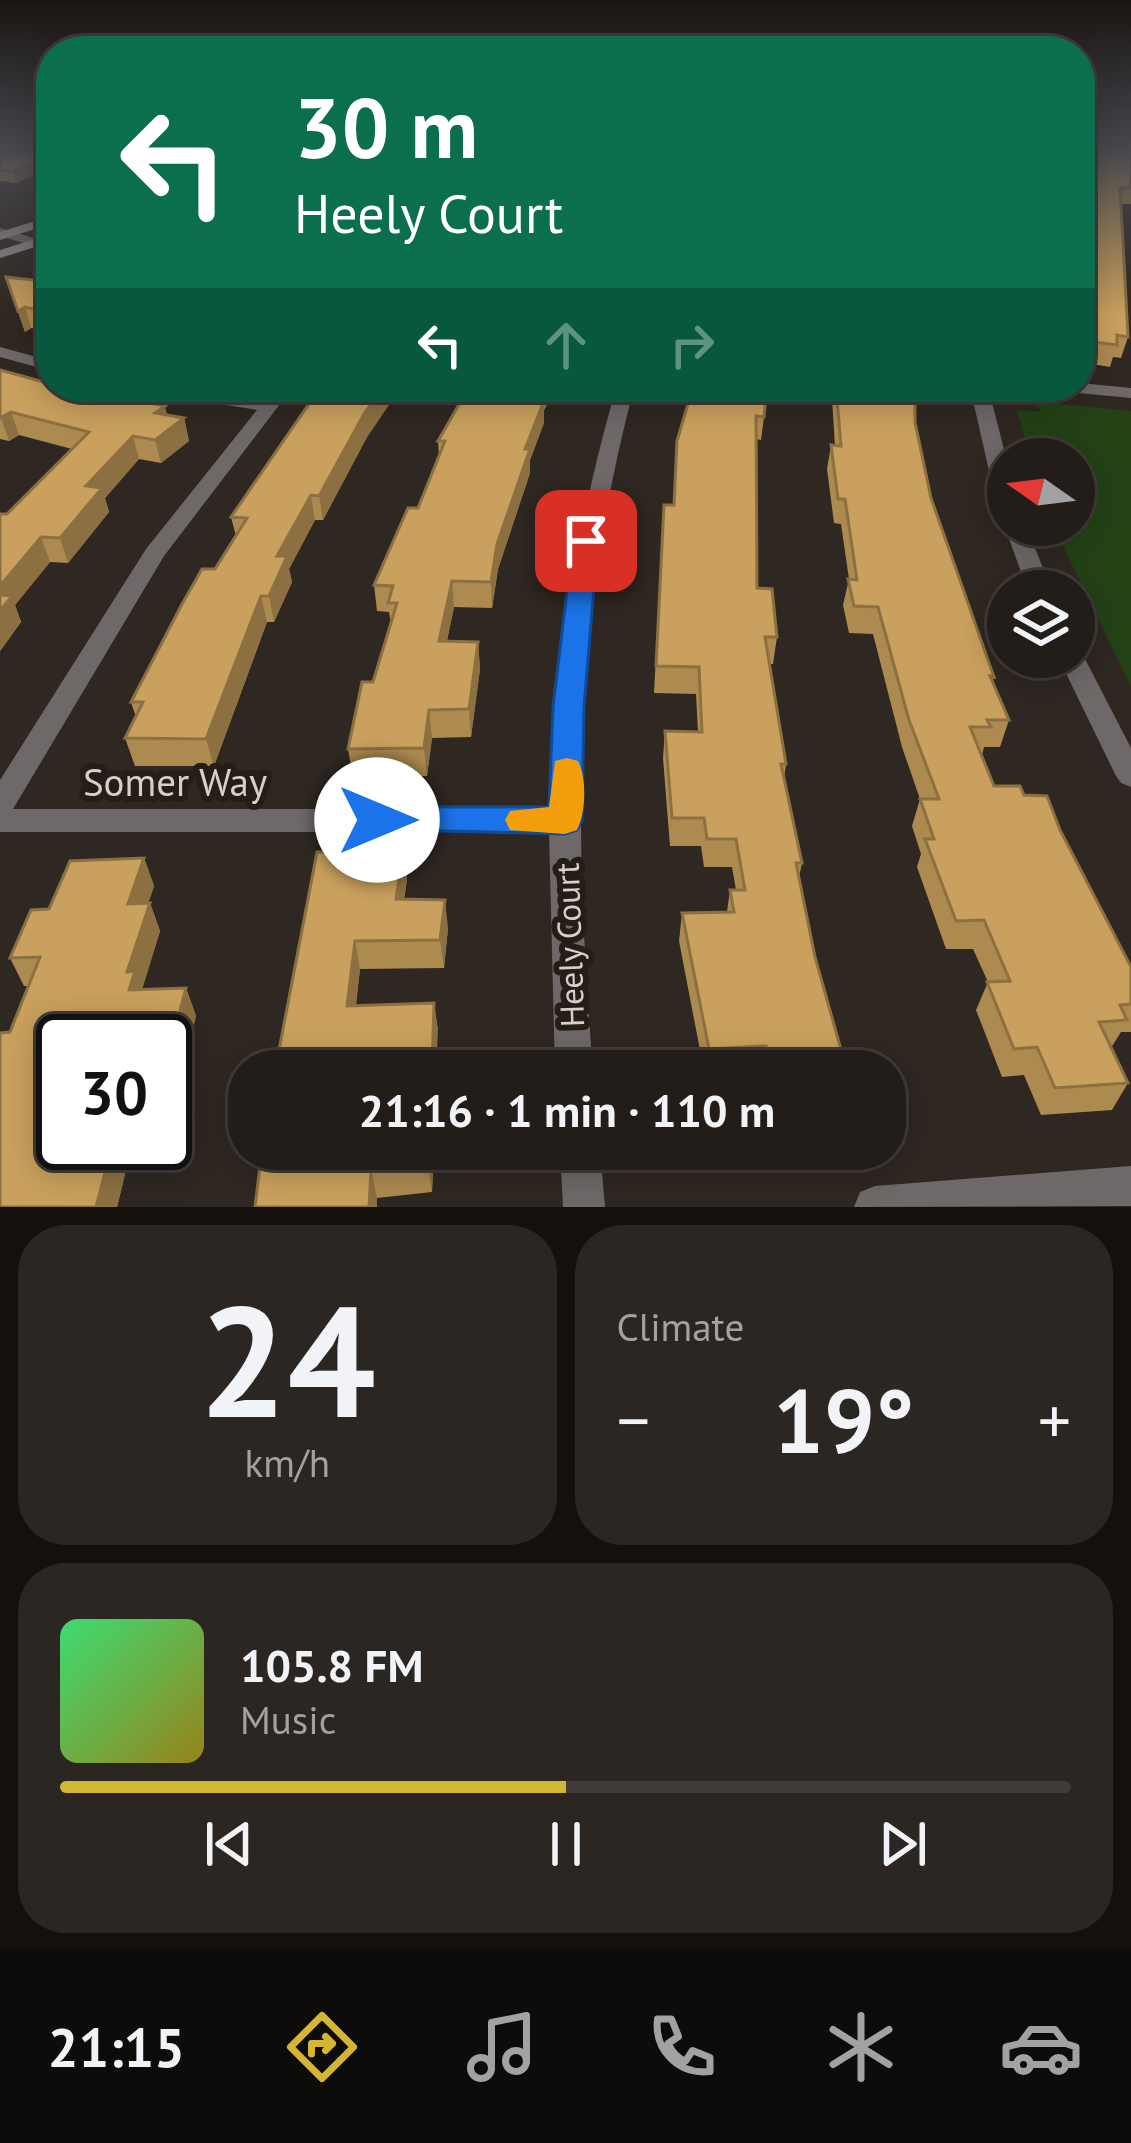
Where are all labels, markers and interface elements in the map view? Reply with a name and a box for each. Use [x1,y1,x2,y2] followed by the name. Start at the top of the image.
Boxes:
[294,72,478,181] text: 30 m
[96,84,252,240] icon: left
[294,178,563,248] text: Heely Court
[407,312,473,378] icon: left
[533,312,599,378] icon: ahead
[659,312,725,378] icon: right
[987,438,1095,546] north arrow
[987,438,1095,678] map controls
[535,490,637,592] pin
[553,508,619,574] icon: arrive
[987,570,1095,678] button: layers
[83,756,267,807] street label: Somer Way
[314,757,440,883] position arrow
[545,862,593,1028] street label: Heely Court
[36,1014,192,1170] speed limit sign: 30
[359,1081,775,1139] text: 21:16 · 1 min · 110 m
[199,1258,376,1460] text: 24
[617,1301,744,1352] text: Climate
[773,1361,914,1478] text: 19°
[617,1377,650,1462] text: −
[1038,1377,1071,1462] text: +
[245,1437,330,1488] text: km/h
[240,1636,423,1694] text: 105.8 FM
[240,1694,336,1745] text: Music
[196,1811,262,1877] icon: previous
[533,1811,599,1877] icon: pause
[870,1811,936,1877] icon: next
[280,2005,364,2089] icon: directions
[460,2005,544,2089] icon: music
[640,2005,724,2089] icon: phone
[819,2005,903,2089] icon: climate
[999,2005,1083,2089] icon: car
[48,2012,185,2082] text: 21:15

